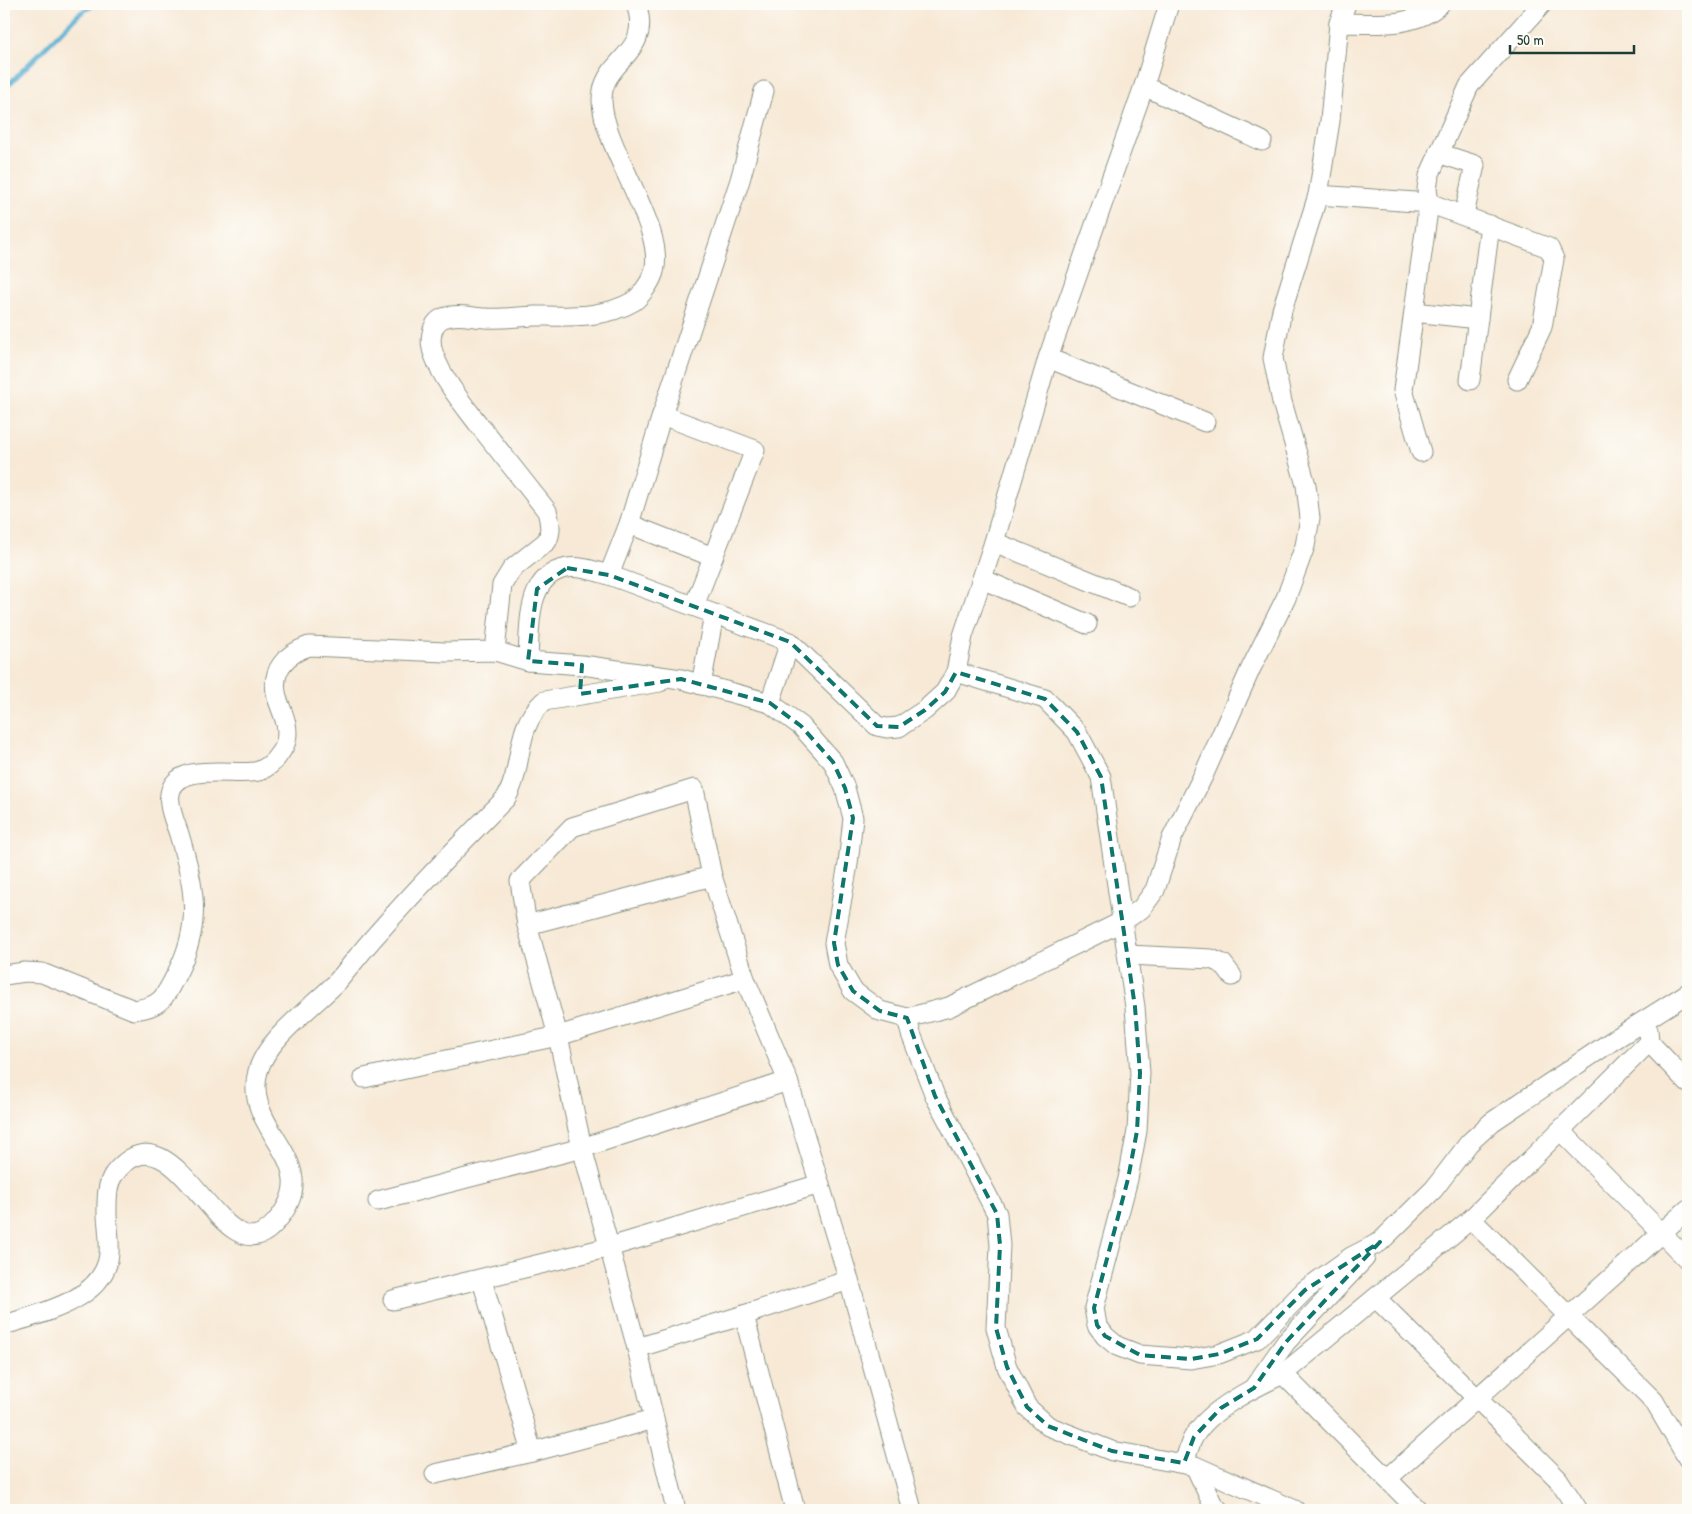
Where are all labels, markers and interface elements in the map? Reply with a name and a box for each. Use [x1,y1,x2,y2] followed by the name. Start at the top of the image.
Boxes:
[1510,22,1633,54] scale bar
[1517,29,1544,50] text: 50 m

